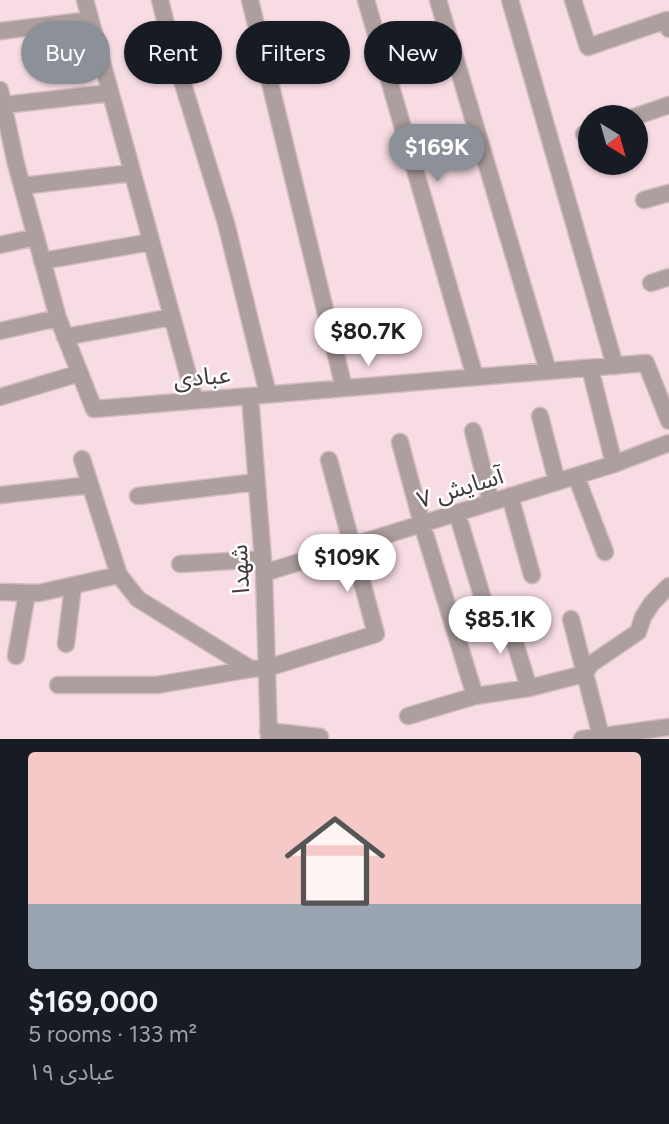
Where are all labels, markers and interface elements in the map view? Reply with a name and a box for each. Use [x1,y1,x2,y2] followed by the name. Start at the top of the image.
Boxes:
[21,21,110,84] chip: Buy
[124,21,222,84] chip: Rent
[236,21,350,84] chip: Filters
[364,21,462,84] chip: New
[578,105,648,175] north arrow
[578,105,648,175] map controls
[388,124,486,184] pin: $169K
[405,133,469,161] text: $169K
[311,308,425,368] pin: $80.7K
[330,317,406,345] text: $80.7K
[172,360,232,393] street label: عبادی
[413,460,507,514] street label: آسایش ۷
[298,534,396,594] pin: $109K
[314,543,380,571] text: $109K
[224,544,255,594] street label: شهدا
[443,596,557,656] pin: $85.1K
[465,605,535,633] text: $85.1K
[272,798,398,924] icon: home
[28,983,158,1020] text: $169,000
[28,1020,197,1048] text: 5 rooms · 133 m²
[28,1058,115,1086] text: عبادی ۱۹

